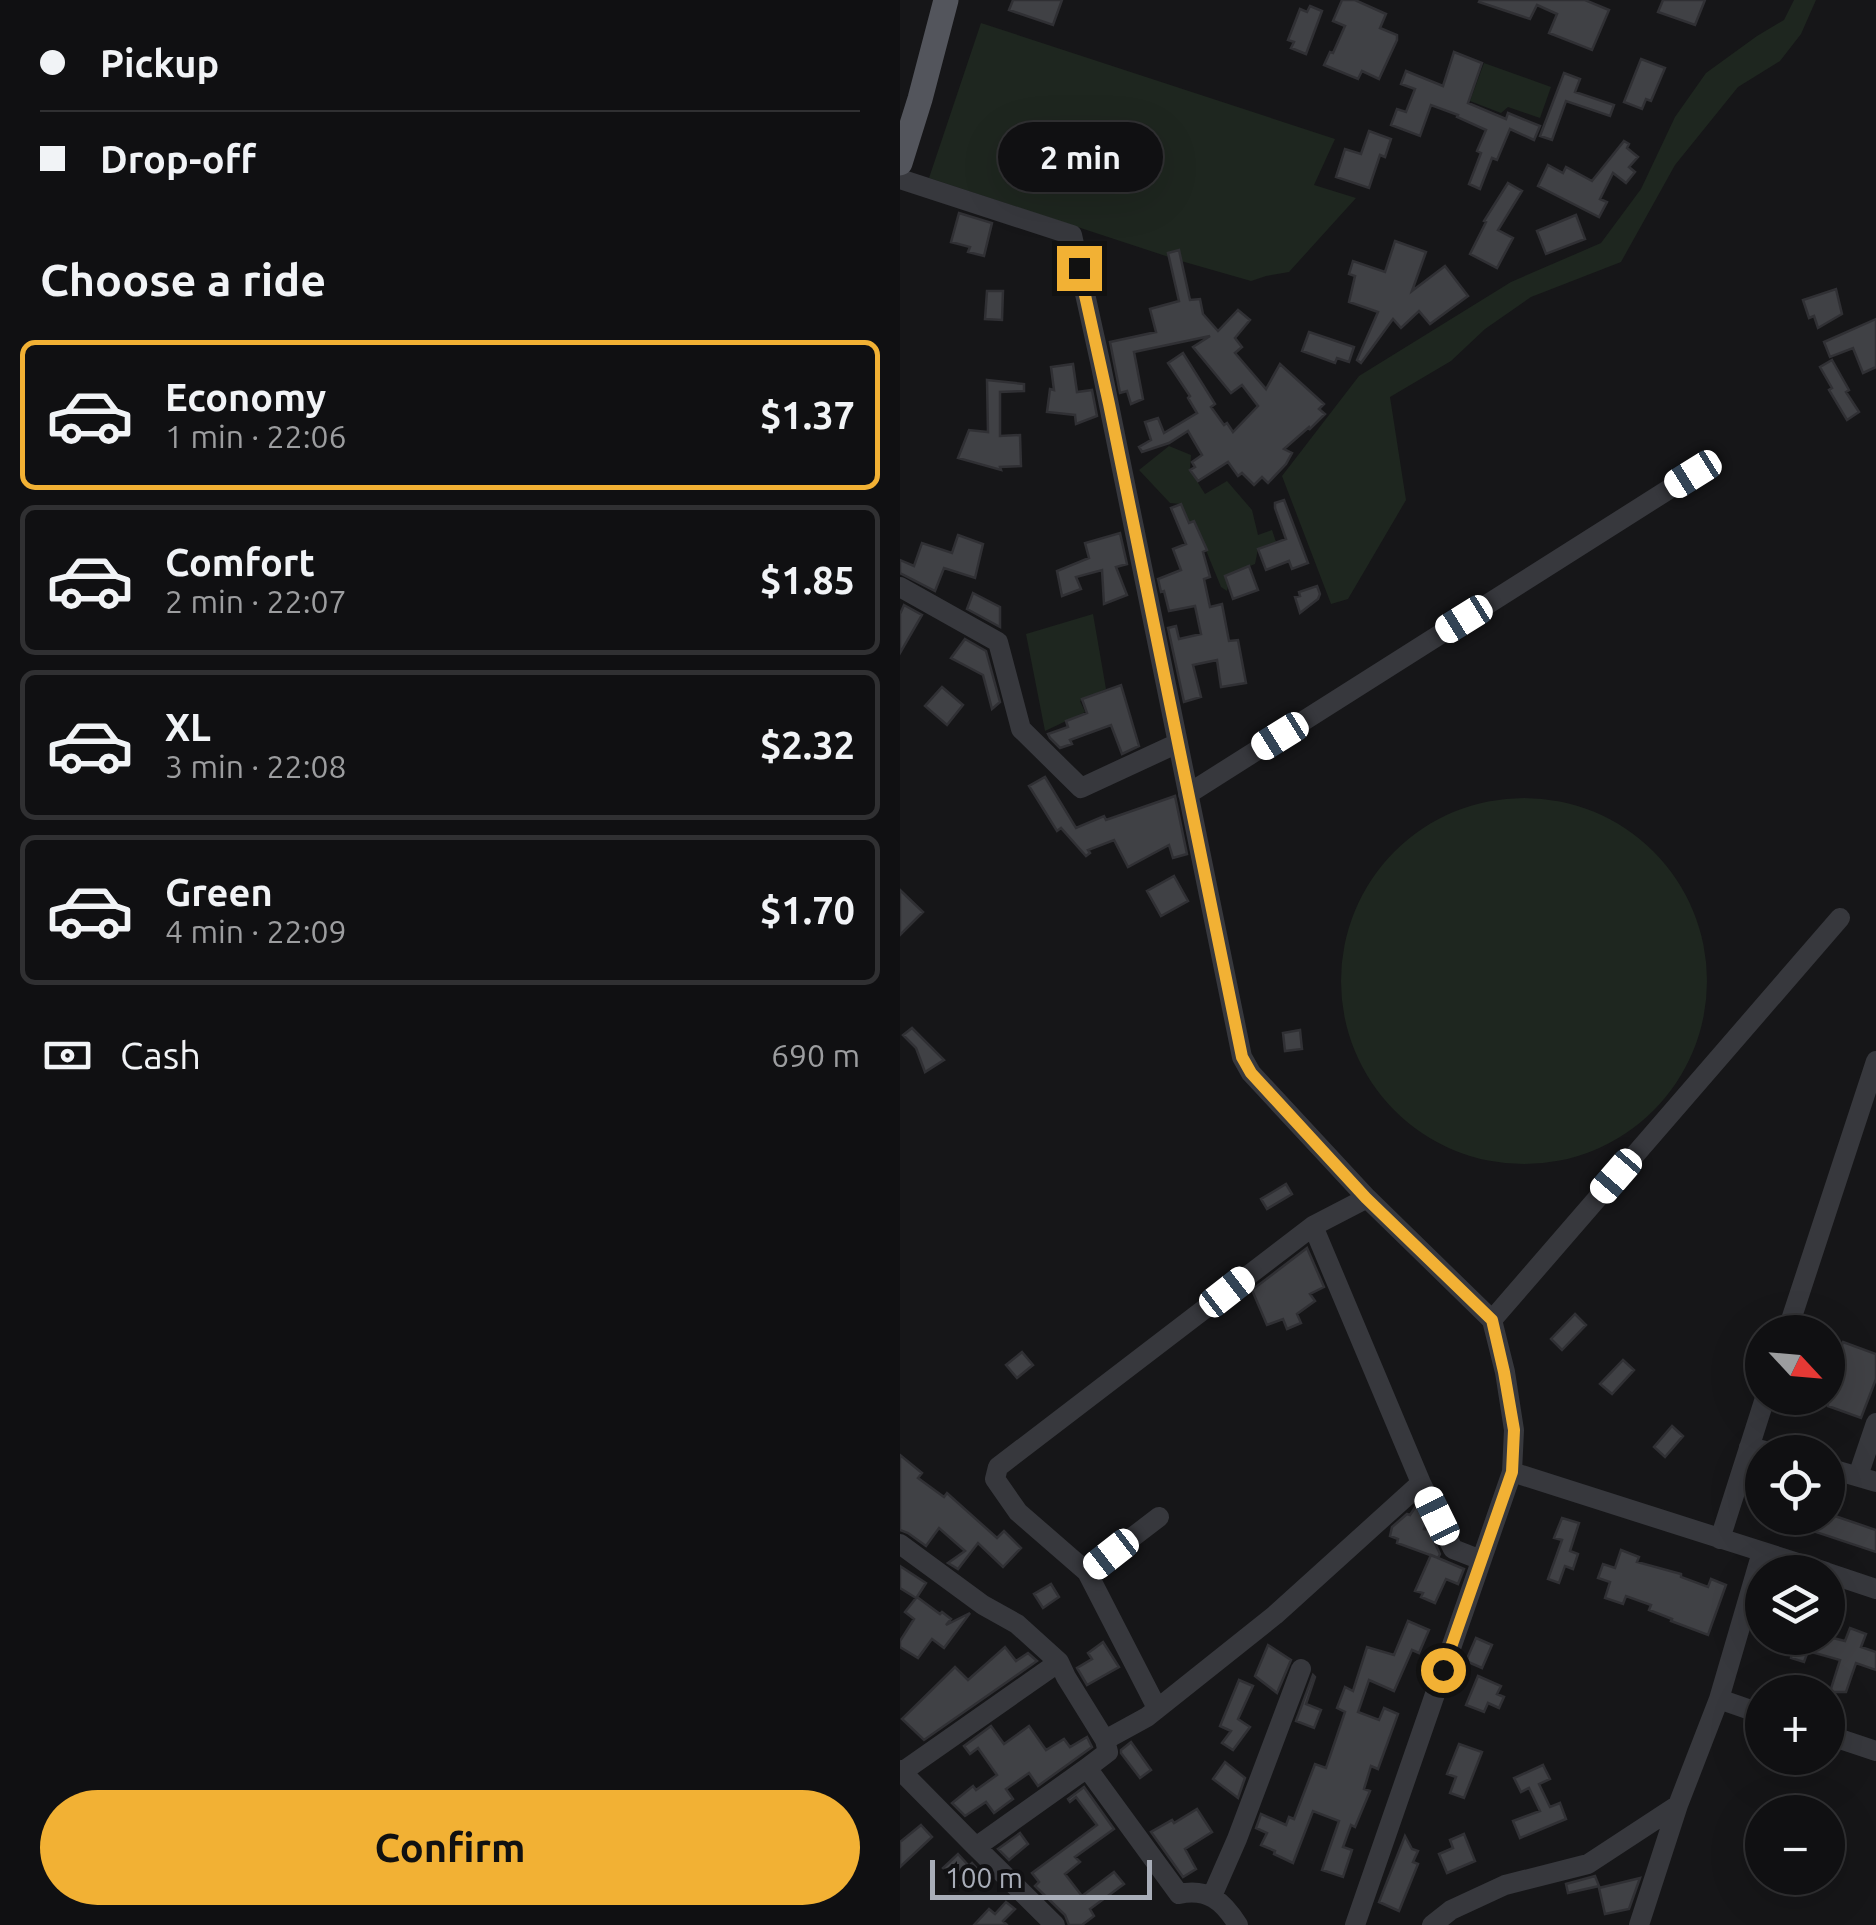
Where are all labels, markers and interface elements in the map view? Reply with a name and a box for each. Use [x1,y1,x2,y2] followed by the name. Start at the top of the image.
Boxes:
[100,42,219,84] text: Pickup
[996,123,1162,193] callout: 2 min
[100,138,256,180] text: Drop-off
[1040,139,1121,175] text: 2 min
[1057,246,1102,291] route end
[40,254,326,305] text: Choose a ride
[45,370,135,460] icon: car
[165,376,326,418] text: Economy
[760,394,855,436] text: $1.37
[165,418,347,454] text: 1 min · 22:06
[1660,445,1726,503] car
[45,535,135,625] icon: car
[165,541,315,583] text: Comfort
[760,559,855,601] text: $1.85
[165,583,347,619] text: 2 min · 22:07
[1431,590,1497,648] car
[45,700,135,790] icon: car
[165,706,211,748] text: XL
[1247,707,1313,765] car
[760,724,855,766] text: $2.32
[165,748,347,784] text: 3 min · 22:08
[45,865,135,955] icon: car
[165,871,273,913] text: Green
[760,889,855,931] text: $1.70
[165,913,347,949] text: 4 min · 22:09
[40,1028,95,1083] icon: cash
[120,1034,201,1076] text: Cash
[771,1037,860,1073] text: 690 m
[1585,1144,1647,1208] car
[1194,1262,1260,1322] car
[1745,1315,1845,1415] north arrow
[1745,1315,1845,1895] map controls
[1745,1435,1845,1535] button: locate
[1410,1482,1464,1550] car
[1078,1524,1144,1584] car
[1745,1555,1845,1655] button: layers
[1421,1648,1466,1693] route start
[1745,1675,1845,1775] button: +
[40,1790,860,1905] button: Confirm
[1745,1795,1845,1895] button: −
[930,1855,1152,1900] scale bar
[945,1862,1023,1893] text: 100 m

